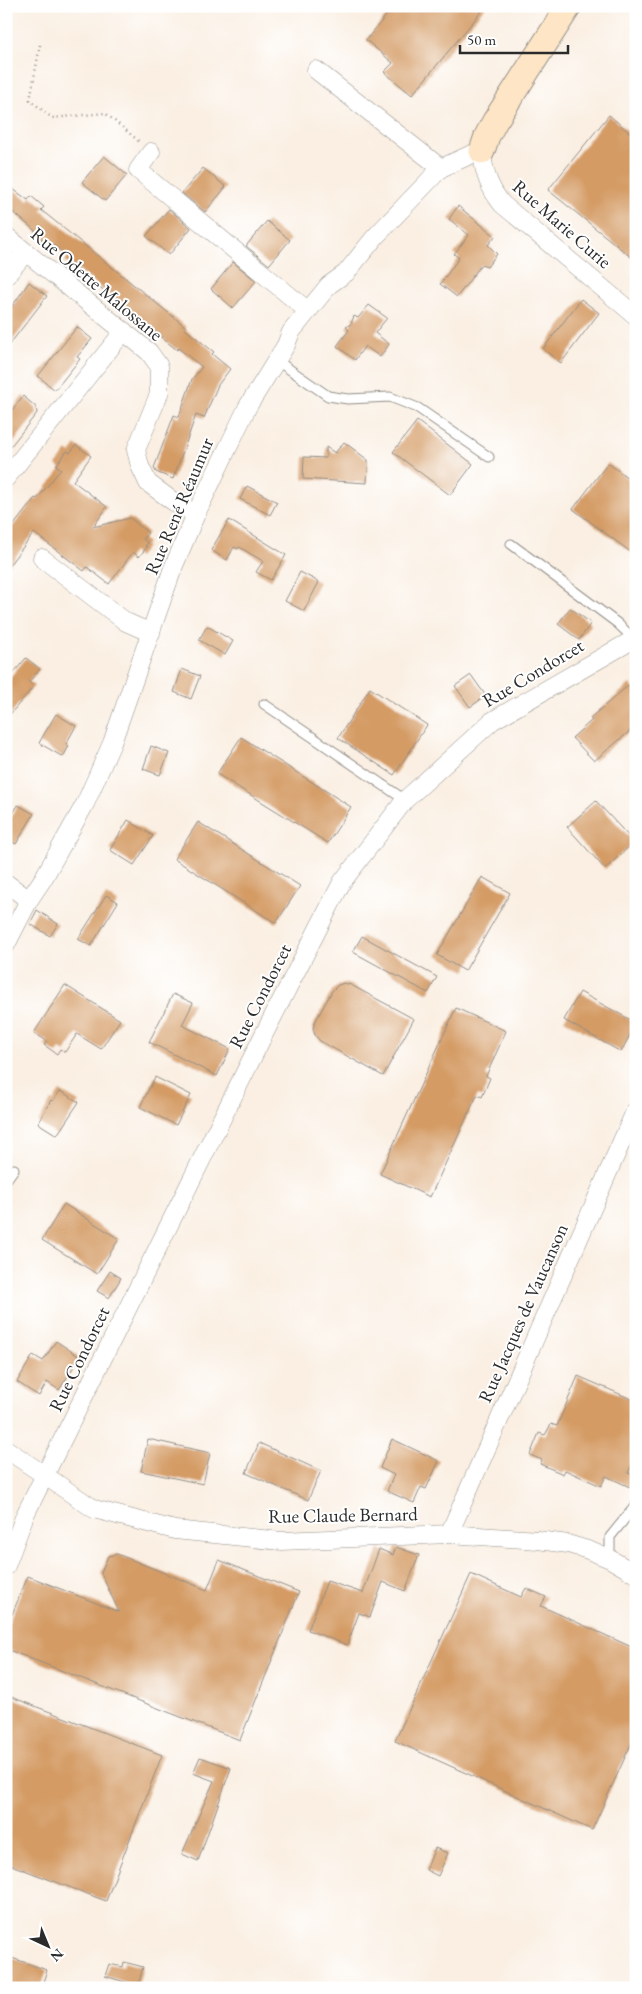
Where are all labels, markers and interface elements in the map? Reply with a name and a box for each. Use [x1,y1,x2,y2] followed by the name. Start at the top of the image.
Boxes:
[460,22,567,54] scale bar
[467,30,496,49] text: 50 m
[507,174,617,274] street label: Rue Marie Curie
[26,221,168,347] street label: Rue Odette Malossane
[139,433,219,578] street label: Rue René Réaumur
[478,633,588,713] street label: Rue Condorcet
[223,940,297,1052] street label: Rue Condorcet
[472,1220,574,1406] street label: Rue Jacques de Vaucanson
[43,1302,115,1416] street label: Rue Condorcet
[268,1501,418,1529] street label: Rue Claude Bernard
[22,1922,72,1972] north arrow
[46,1945,67,1966] text: N

